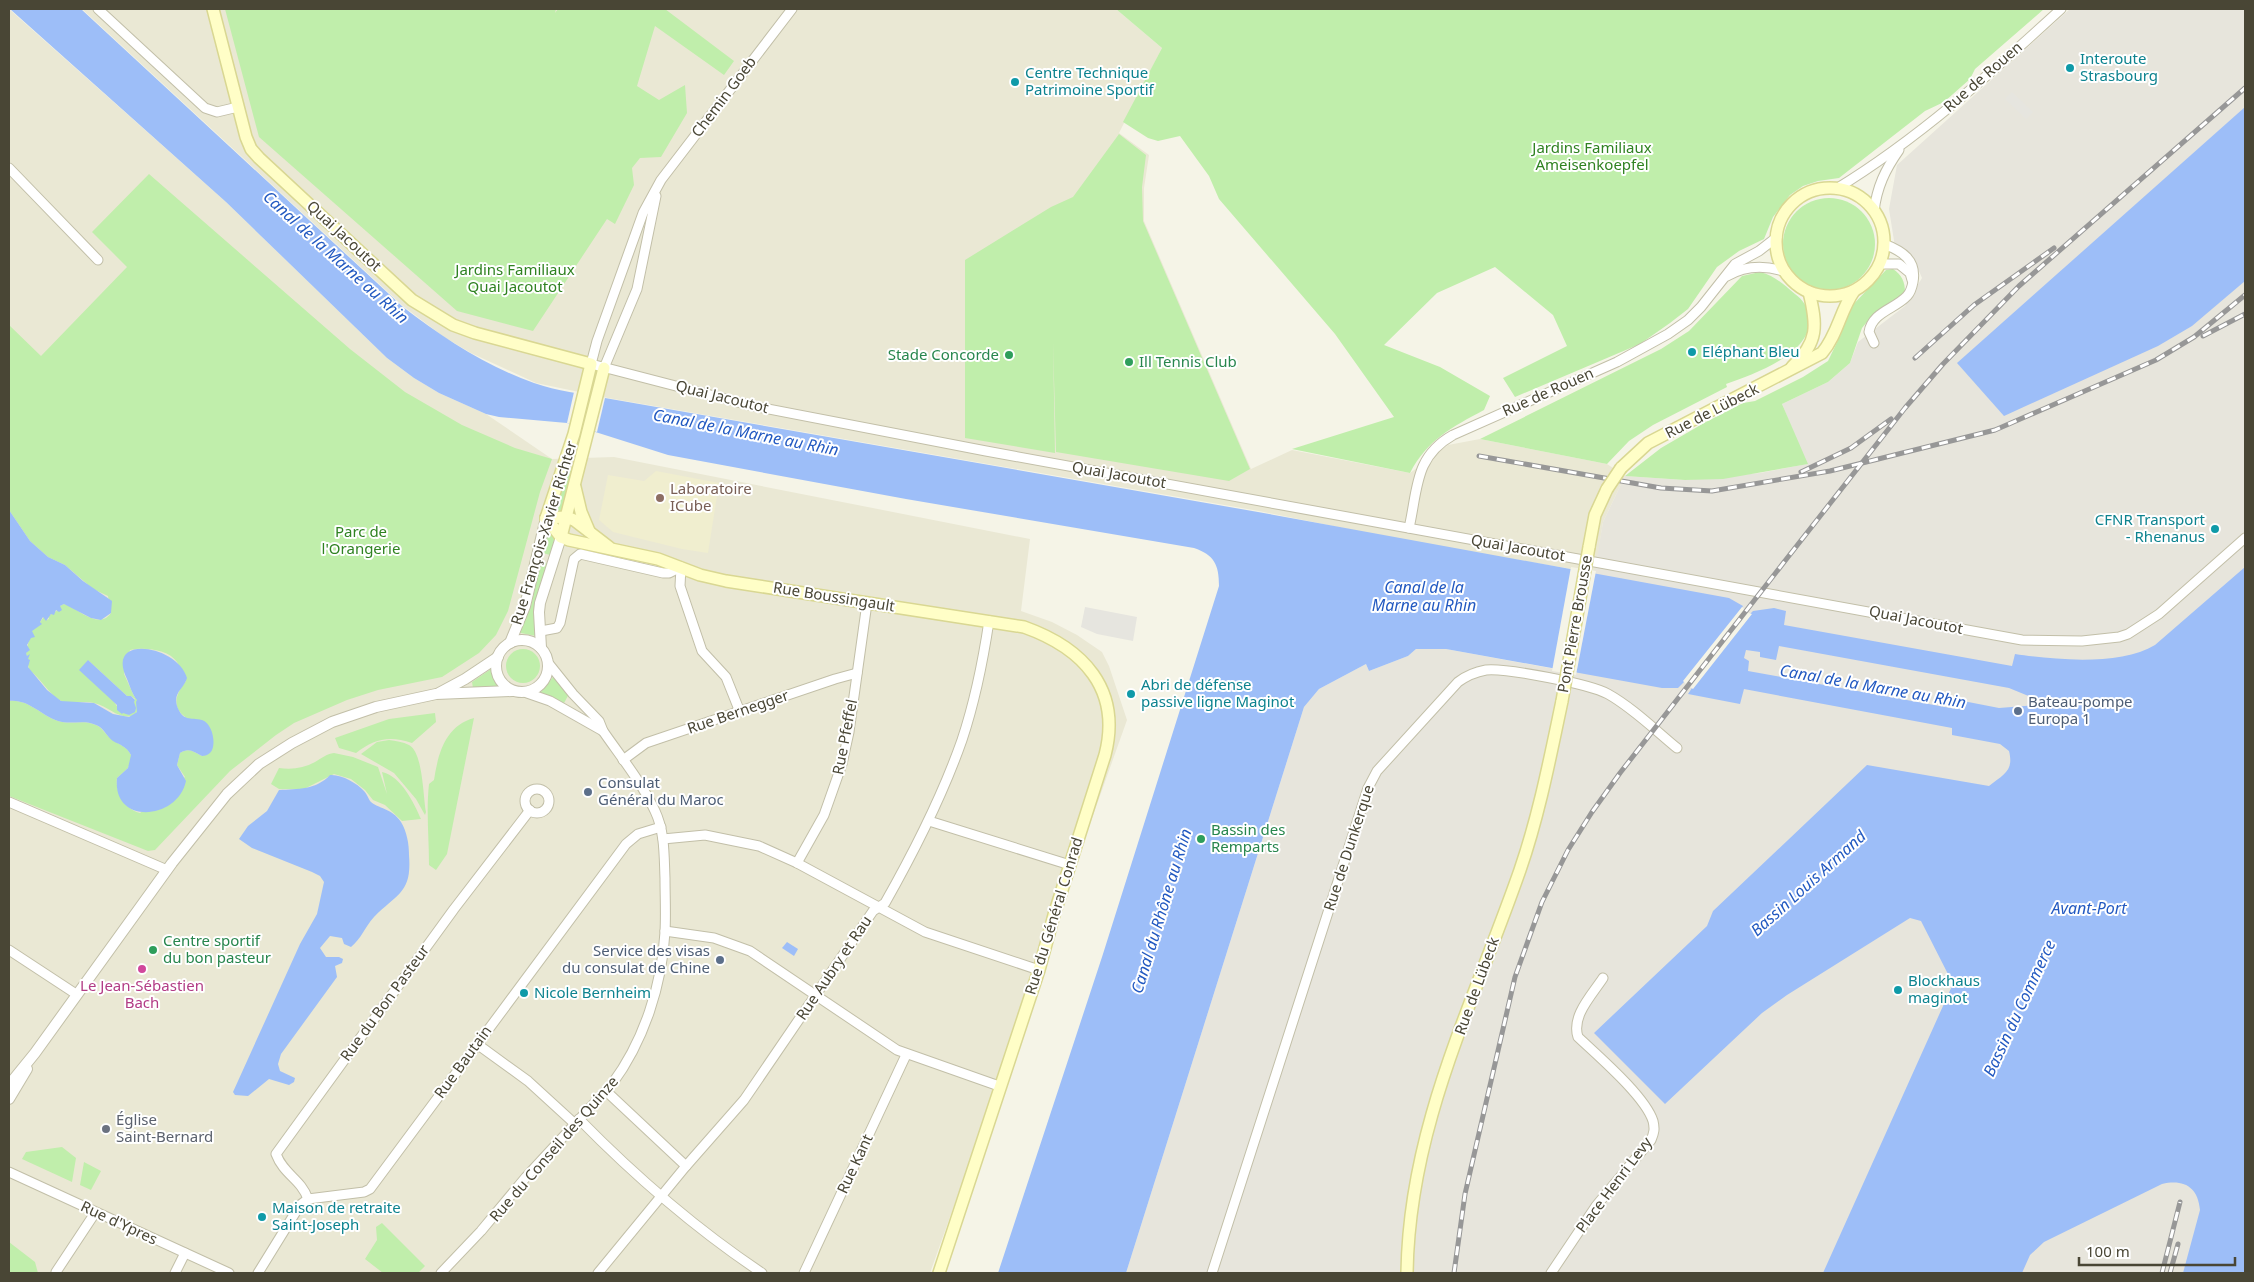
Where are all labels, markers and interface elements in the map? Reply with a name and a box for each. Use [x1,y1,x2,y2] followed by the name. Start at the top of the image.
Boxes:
[1939,37,2026,116] street label: Rue de Rouen
[2080,48,2158,85] place label: Interoute Strasbourg
[686,52,760,141] street label: Chemin Goeb
[1025,62,1155,99] place label: Centre Technique Patrimoine Sportif
[2064,62,2076,74] marker: Interoute Strasbourg
[1009,76,1021,88] marker: Centre Technique Patrimoine Sportif
[1530,137,1652,174] park label: Jardins Familiaux Ameisenkoepfel
[259,186,413,328] water label: Canal de la Marne au Rhin
[303,196,387,275] street label: Quai Jacoutot
[453,259,575,296] park label: Jardins Familiaux Quai Jacoutot
[1702,341,1800,361] place label: Eléphant Bleu
[888,344,999,364] place label: Stade Concorde
[1686,346,1698,358] marker: Eléphant Bleu
[1003,349,1015,361] marker: Stade Concorde
[1139,351,1237,371] place label: Ill Tennis Club
[1123,356,1135,368] marker: Ill Tennis Club
[1499,362,1596,420] street label: Rue de Rouen
[674,375,771,417] street label: Quai Jacoutot
[1661,378,1762,442] street label: Rue de Lübeck
[651,403,841,461] water label: Canal de la Marne au Rhin
[505,438,581,627] street label: Rue François-Xavier Richter
[1071,456,1168,492] street label: Quai Jacoutot
[670,478,752,515] place label: Laboratoire ICube
[654,492,666,504] marker: Laboratoire ICube
[2095,509,2206,546] place label: CFNR Transport - Rhenanus
[322,521,400,558] park label: Parc de l'Orangerie
[2209,523,2221,535] marker: CFNR Transport - Rhenanus
[1470,529,1567,565] street label: Quai Jacoutot
[1552,553,1596,694] street label: Pont Pierre Brousse
[1372,576,1476,616] water label: Canal de la Marne au Rhin
[772,577,897,616] street label: Rue Boussingault
[1868,600,1965,638] street label: Quai Jacoutot
[1778,659,1968,713] water label: Canal de la Marne au Rhin
[1141,674,1295,711] place label: Abri de défense passive ligne Maginot
[684,684,791,738] street label: Rue Bernegger
[1125,688,1137,700] marker: Abri de défense passive ligne Maginot
[2028,691,2133,728] place label: Bateau-pompe Europa 1
[827,697,861,776] street label: Rue Pfeffel
[2012,705,2024,717] marker: Bateau-pompe Europa 1
[598,772,724,809] place label: Consulat Général du Maroc
[1318,782,1378,913] street label: Rue de Dunkerque
[582,786,594,798] marker: Consulat Général du Maroc
[1211,819,1285,856] place label: Bassin des Remparts
[1746,825,1871,941] water label: Bassin Louis Armand
[1125,826,1197,996] water label: Canal du Rhône au Rhin
[1195,833,1207,845] marker: Bassin des Remparts
[1020,834,1087,997] street label: Rue du Général Conrad
[2051,897,2127,919] water label: Avant-Port
[791,911,875,1023] street label: Rue Aubry et Rau
[163,930,271,967] place label: Centre sportif du bon pasteur
[1449,934,1503,1037] street label: Rue de Lübeck
[1978,936,2060,1080] water label: Bassin du Commerce
[335,940,433,1065] street label: Rue du Bon Pasteur
[562,940,710,977] place label: Service des visas du consulat de Chine
[147,944,159,956] marker: Centre sportif du bon pasteur
[714,954,726,966] marker: Service des visas du consulat de Chine
[136,963,148,975] marker: Le Jean-Sébastien Bach
[1908,970,1980,1007] place label: Blockhaus maginot
[80,975,204,1012] place label: Le Jean-Sébastien Bach
[534,982,651,1002] place label: Nicole Bernheim
[1892,984,1904,996] marker: Blockhaus maginot
[518,987,530,999] marker: Nicole Bernheim
[429,1021,495,1102] street label: Rue Bautain
[484,1071,622,1225] street label: Rue du Conseil des Quinze
[116,1109,213,1146] place label: Église Saint-Bernard
[100,1123,112,1135] marker: Église Saint-Bernard
[832,1130,877,1197] street label: Rue Kant
[1571,1132,1656,1236] street label: Place Henri Levy
[78,1196,161,1249] street label: Rue d'Ypres
[272,1197,401,1234] place label: Maison de retraite Saint-Joseph
[256,1211,268,1223] marker: Maison de retraite Saint-Joseph
[2079,1234,2235,1266] scale bar
[2086,1241,2130,1261] text: 100 m

